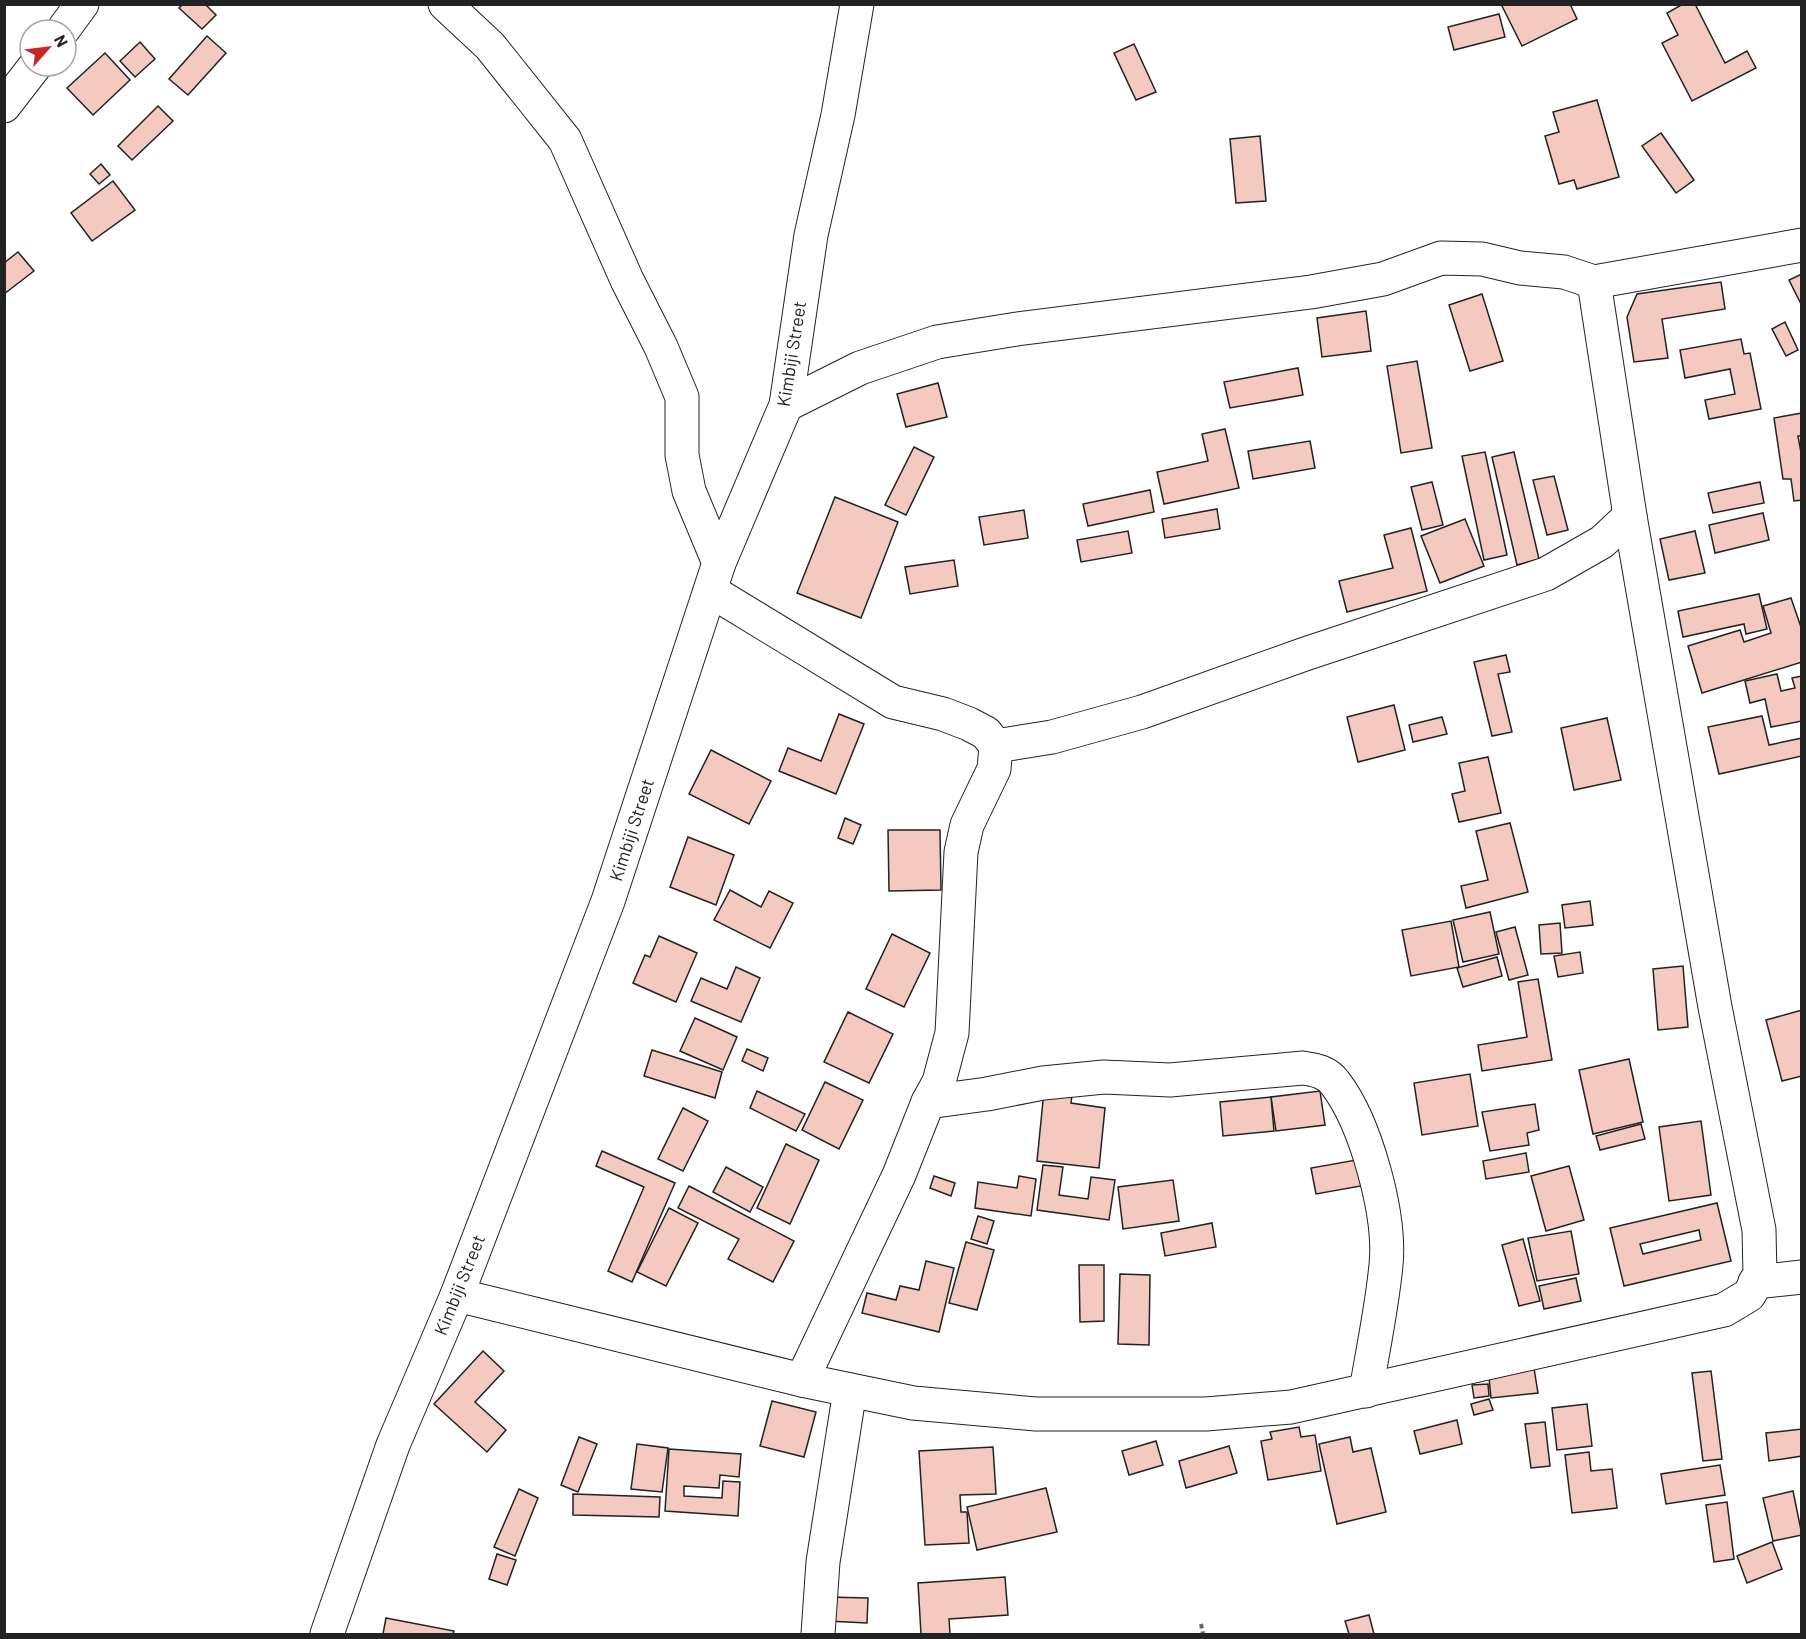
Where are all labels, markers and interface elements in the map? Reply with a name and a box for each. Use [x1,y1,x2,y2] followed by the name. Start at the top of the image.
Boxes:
[18,18,78,78] north arrow
[51,32,73,50] text: N
[772,299,810,408] street label: Kimbiji Street
[604,776,658,884] street label: Kimbiji Street
[429,1231,489,1338] street label: Kimbiji Street

